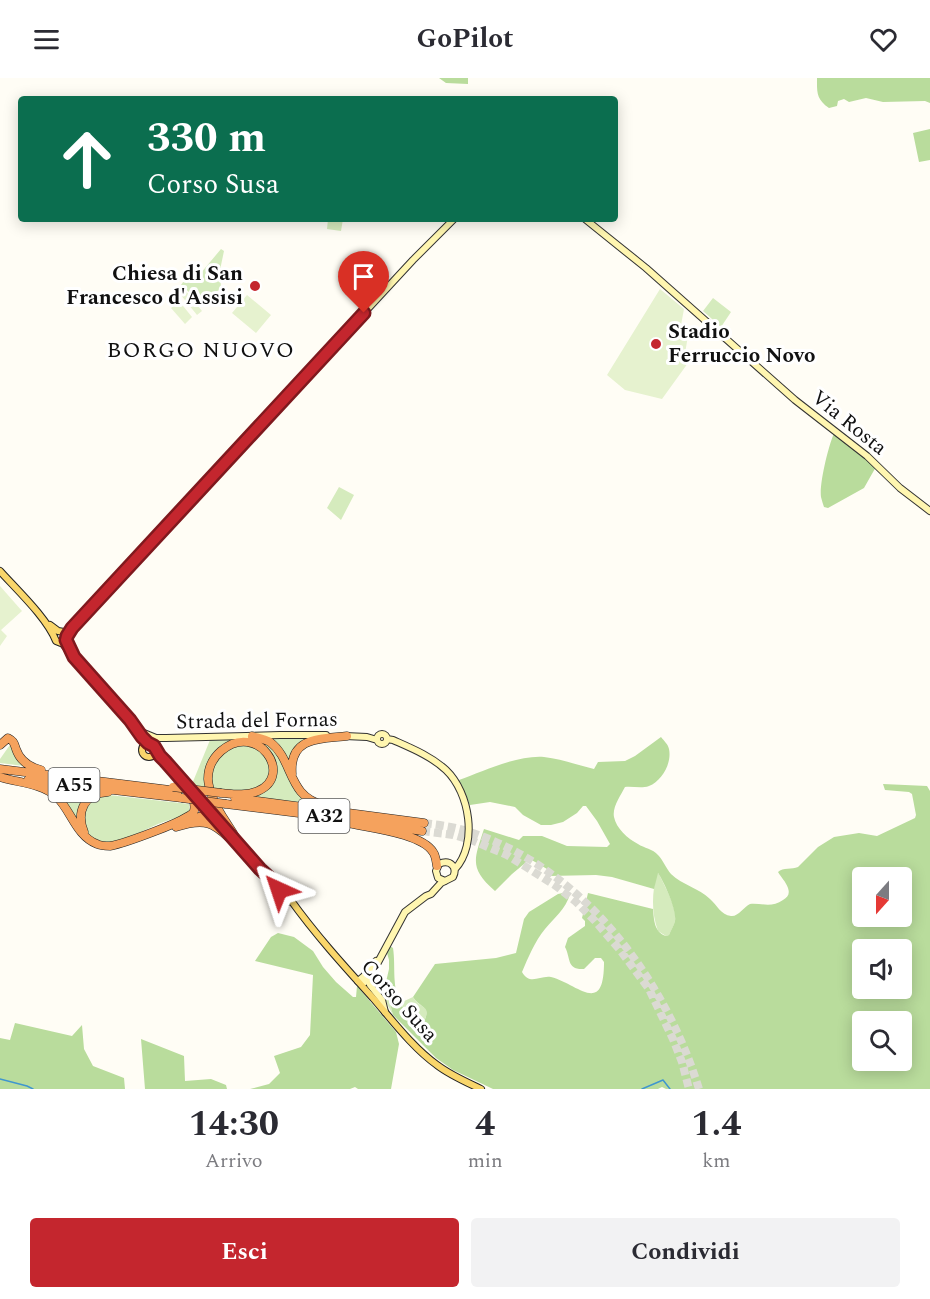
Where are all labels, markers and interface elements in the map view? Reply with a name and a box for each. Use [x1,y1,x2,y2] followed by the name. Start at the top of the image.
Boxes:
[417,18,513,60] text: GoPilot
[30,23,63,56] icon: menu
[867,23,900,56] icon: heart
[147,107,266,170] text: 330 m
[48,120,126,198] icon: ahead
[147,164,279,206] text: Corso Susa
[338,251,389,313] pin
[66,258,243,314] place label: Chiesa di San Francesco d'Assisi
[347,260,380,293] icon: arrive
[248,279,262,293] marker: Chiesa di San Francesco d'Assisi
[668,316,815,372] place label: Stadio Ferruccio Novo
[107,334,295,367] district label: BORGO NUOVO
[649,337,663,351] marker: Stadio Ferruccio Novo
[804,382,894,464] street label: Via Rosta
[176,704,338,738] street label: Strada del Fornas
[48,768,100,802] road number: A55
[298,799,350,833] road number: A32
[247,858,311,922] position arrow
[852,867,912,927] north arrow
[852,867,912,1071] map controls
[852,939,912,999] button: sound
[353,952,446,1050] street label: Corso Susa
[852,1011,912,1071] button: search
[189,1097,279,1152] text: 14:30
[475,1097,495,1152] text: 4
[691,1097,741,1152] text: 1.4
[205,1146,263,1176] text: Arrivo
[468,1146,503,1176] text: min
[702,1146,731,1176] text: km
[30,1218,459,1287] button: Esci
[471,1218,900,1287] button: Condividi

